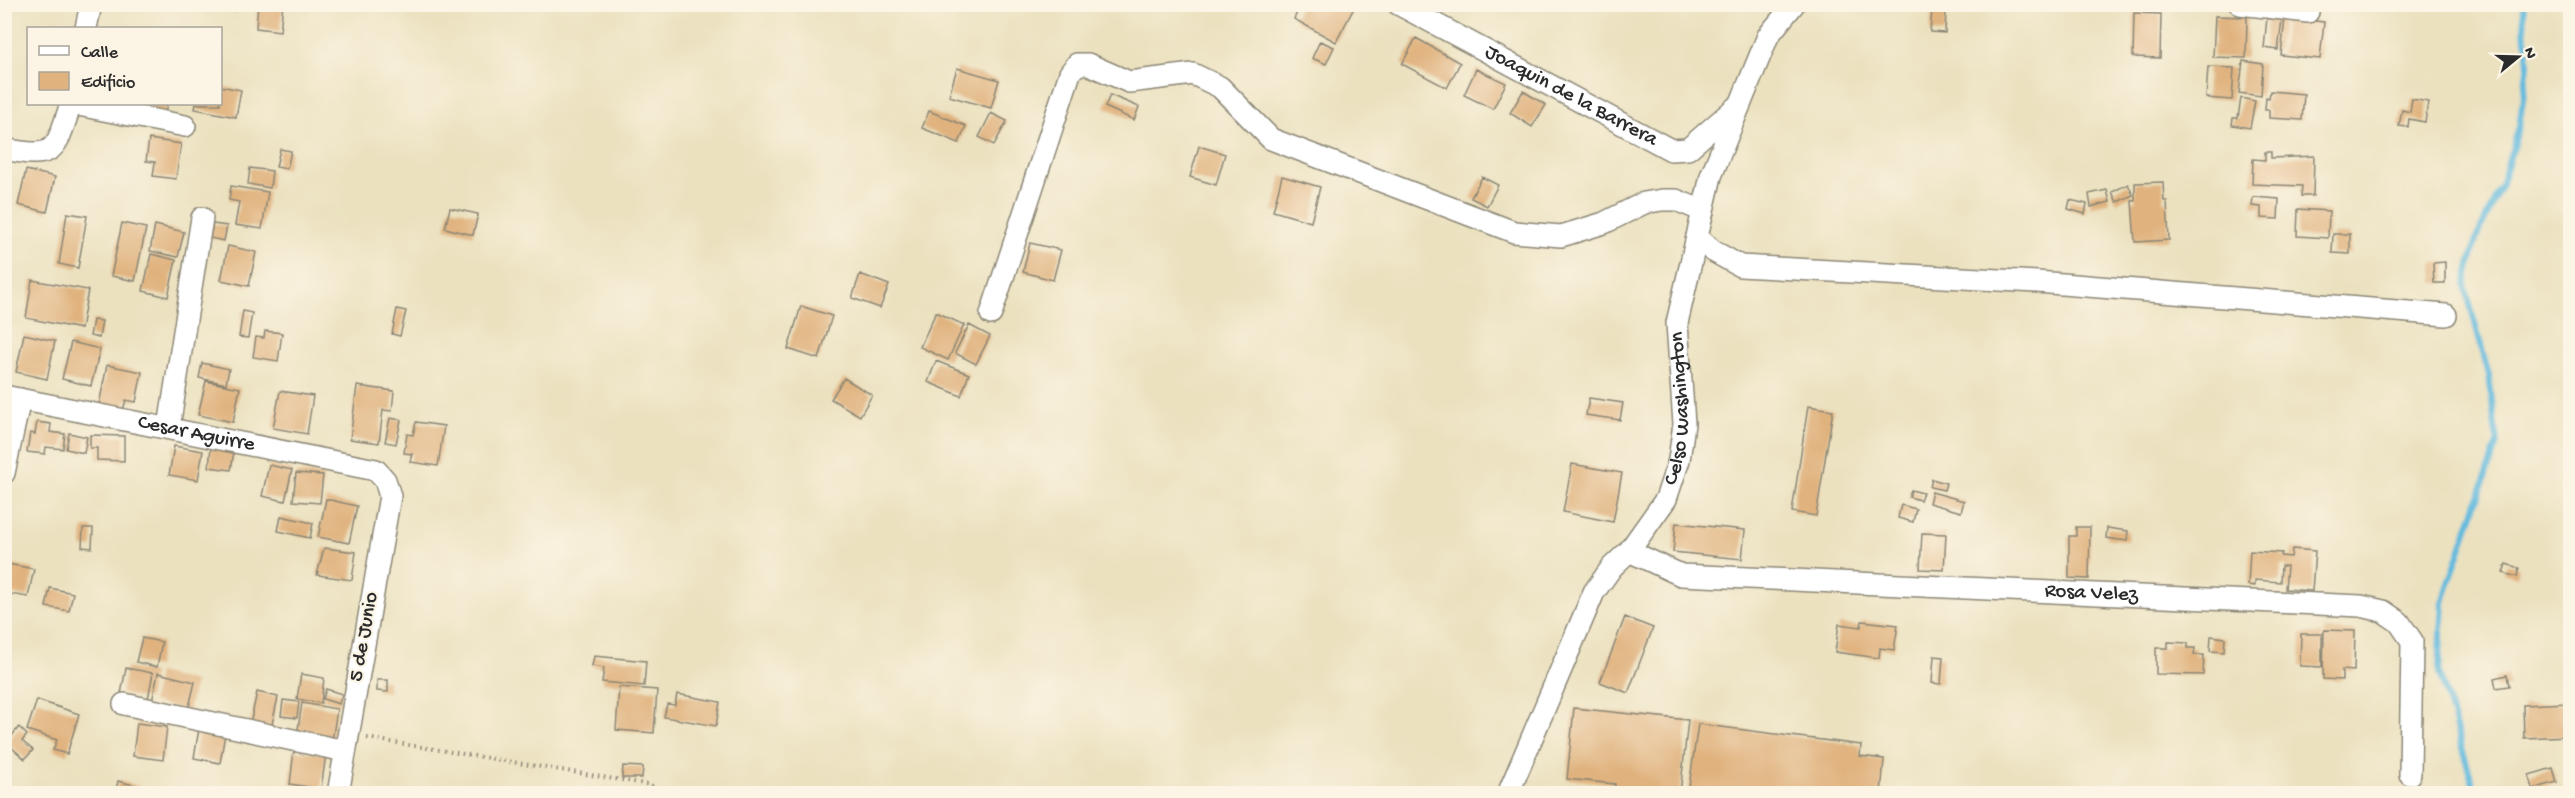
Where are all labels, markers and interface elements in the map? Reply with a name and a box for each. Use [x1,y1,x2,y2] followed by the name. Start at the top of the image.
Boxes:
[27,27,222,105] legend
[2488,27,2548,87] north arrow
[1480,40,1663,153] street label: Joaquin de la Barrera
[81,43,119,64] text: Calle
[2518,45,2540,62] text: N
[81,73,135,94] text: Edificio
[1659,331,1697,489] street label: Celso Washington
[136,410,258,458] street label: Cesar Aguirre
[2044,579,2139,608] street label: Rosa Velez
[345,590,385,684] street label: 5 de Junio

